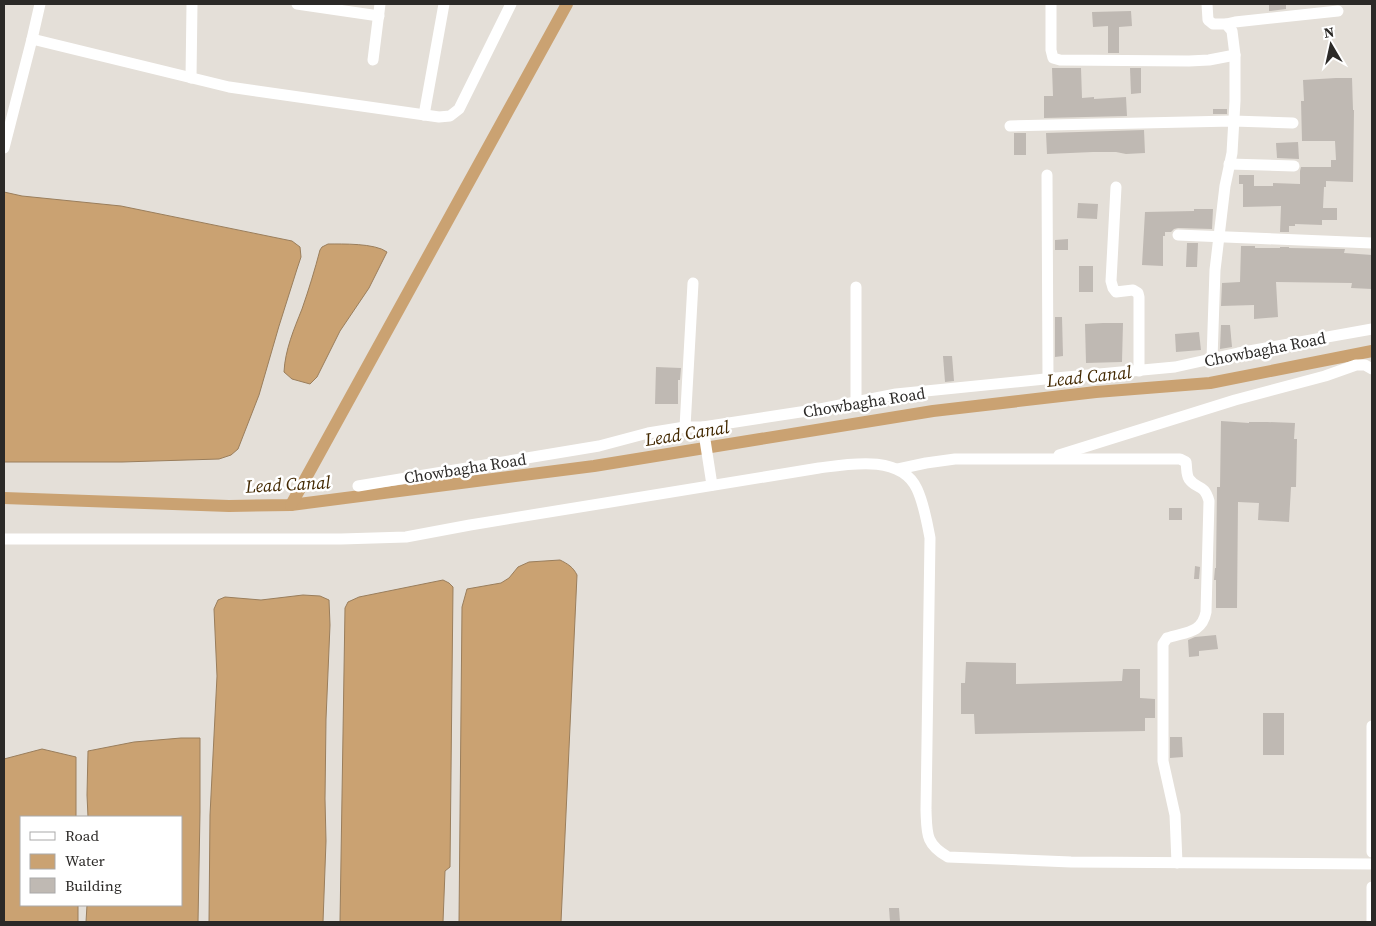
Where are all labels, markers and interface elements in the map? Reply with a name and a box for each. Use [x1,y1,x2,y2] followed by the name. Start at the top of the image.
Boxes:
[1306,20,1356,70] north arrow
[1322,21,1336,43] text: N
[1202,326,1328,372] street label: Chowbagha Road
[1044,359,1133,393] water label: Lead Canal
[801,381,927,423] street label: Chowbagha Road
[642,414,731,452] water label: Lead Canal
[402,447,528,489] street label: Chowbagha Road
[244,469,331,499] water label: Lead Canal
[20,816,182,906] legend
[65,825,99,846] text: Road
[65,850,106,871] text: Water
[65,875,122,896] text: Building

